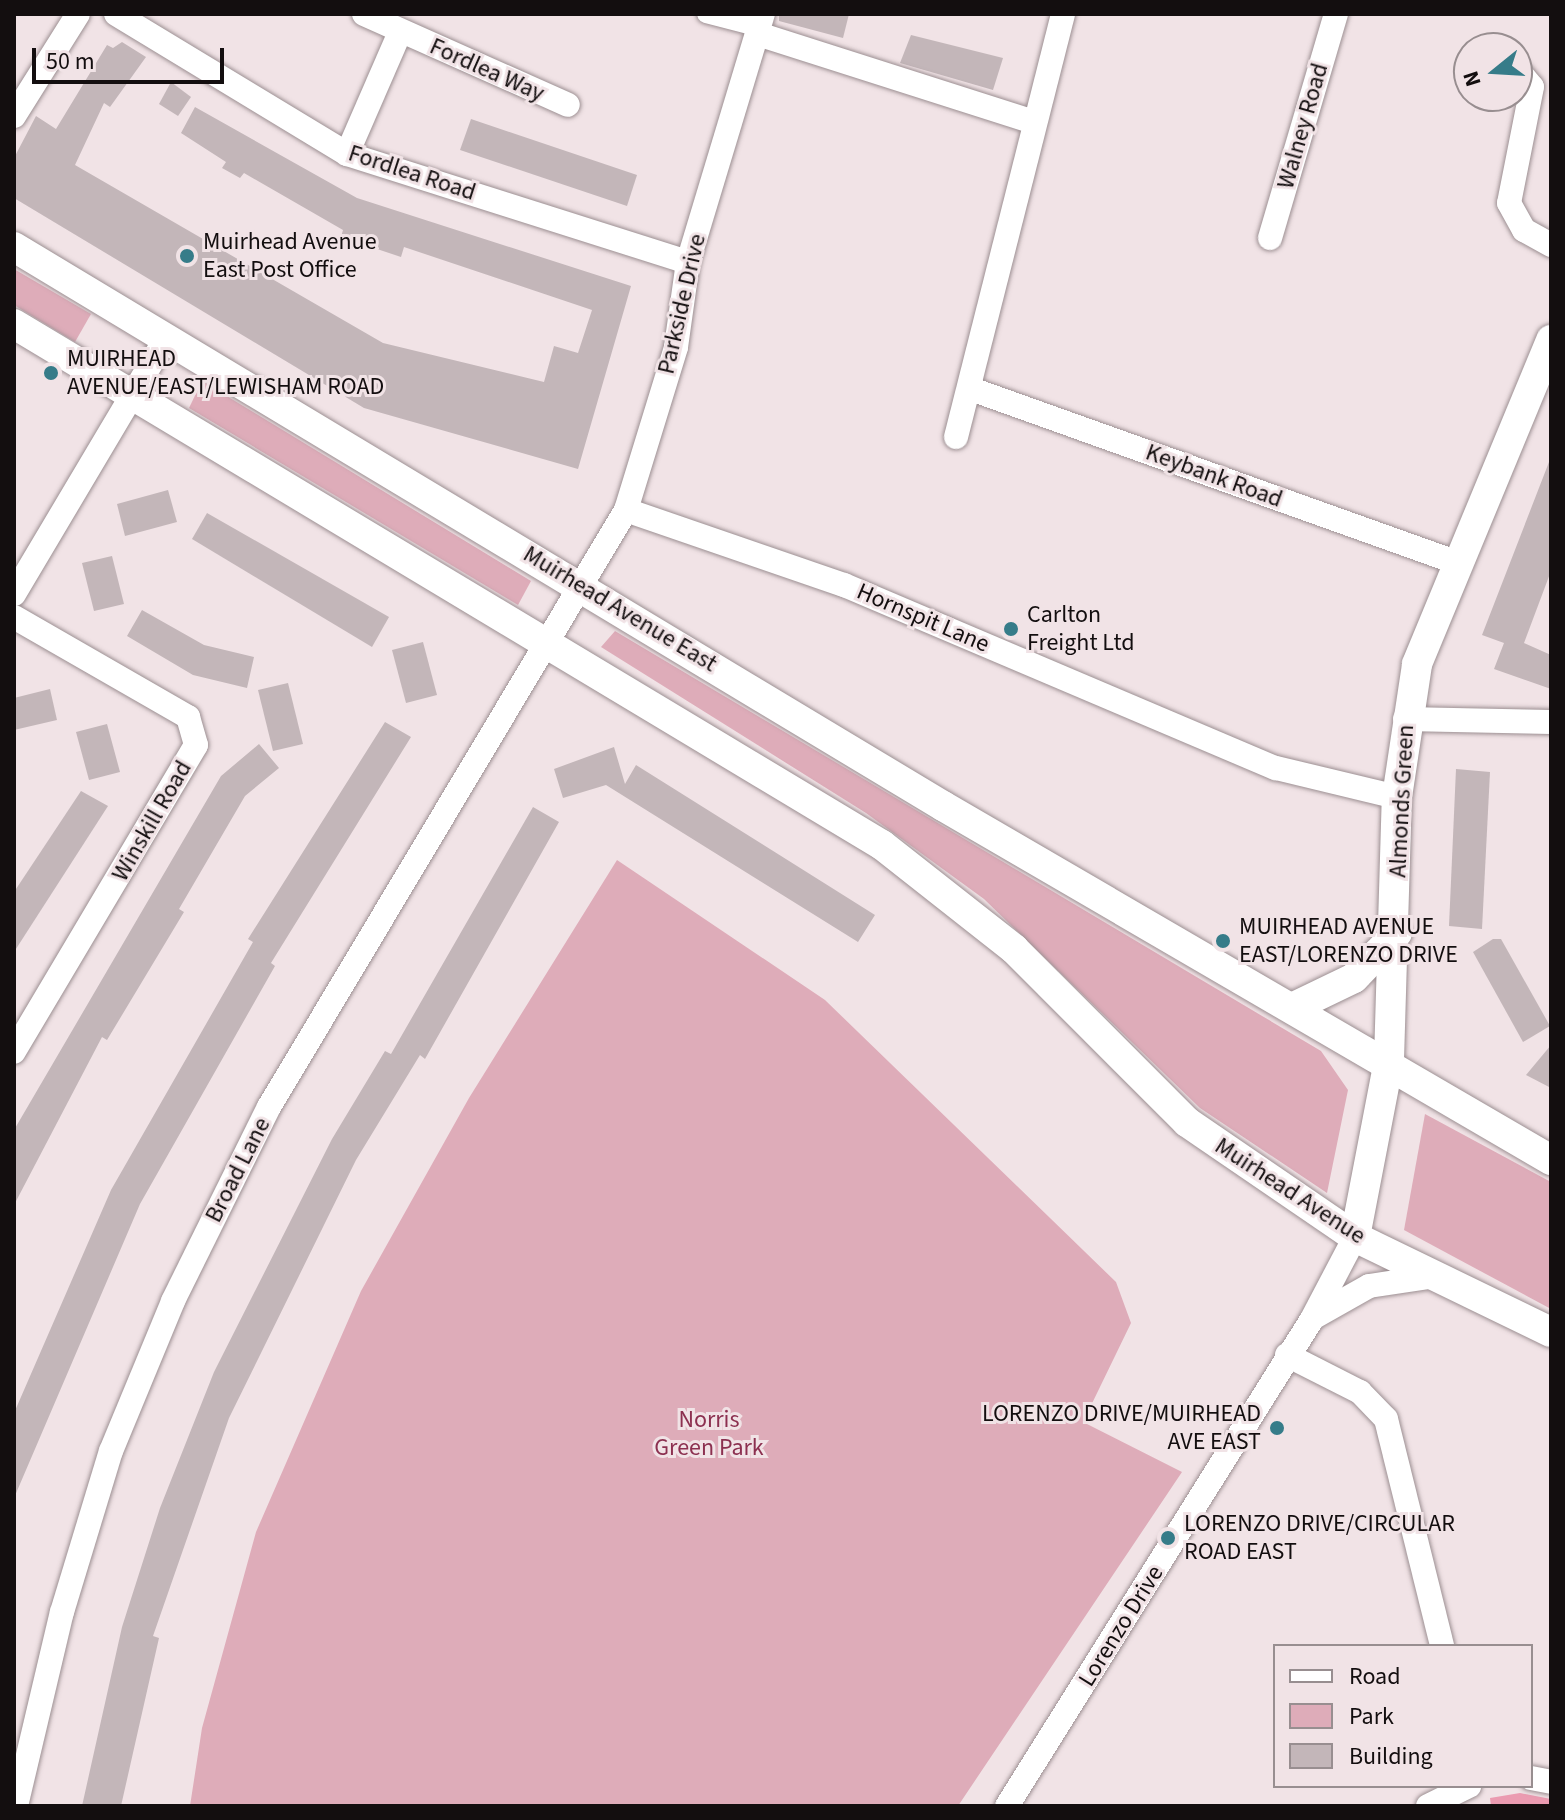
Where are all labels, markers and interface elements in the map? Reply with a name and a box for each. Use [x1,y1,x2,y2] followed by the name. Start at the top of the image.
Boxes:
[36,32,228,82] scale bar
[425,32,549,108] street label: Fordlea Way
[1453,32,1533,112] north arrow
[46,44,95,79] text: 50 m
[1271,60,1335,192] street label: Walney Road
[1455,67,1490,91] text: N
[345,139,479,207] street label: Fordlea Road
[203,228,377,284] place label: Muirhead Avenue East Post Office
[652,231,712,377] street label: Parkside Drive
[178,247,196,265] marker: Muirhead Avenue East Post Office
[67,345,384,401] place label: MUIRHEAD AVENUE/EAST/LEWISHAM ROAD
[42,364,60,382] marker: MUIRHEAD AVENUE/EAST/LEWISHAM ROAD
[1142,438,1286,514] street label: Keybank Road
[518,540,722,678] street label: Muirhead Avenue East
[852,577,994,659] street label: Hornspit Lane
[1027,601,1135,657] place label: Carlton Freight Ltd
[1002,620,1020,638] marker: Carlton Freight Ltd
[1384,724,1420,878] street label: Almonds Green
[106,756,198,886] street label: Winskill Road
[1239,913,1458,969] place label: MUIRHEAD AVENUE EAST/LORENZO DRIVE
[1214,932,1232,950] marker: MUIRHEAD AVENUE EAST/LORENZO DRIVE
[199,1113,277,1227] street label: Broad Lane
[1209,1132,1371,1250] street label: Muirhead Avenue
[982,1400,1261,1456] place label: LORENZO DRIVE/MUIRHEAD AVE EAST
[654,1406,764,1462] park label: Norris Green Park
[1268,1419,1286,1437] marker: LORENZO DRIVE/MUIRHEAD AVE EAST
[1184,1510,1455,1566] place label: LORENZO DRIVE/CIRCULAR ROAD EAST
[1159,1529,1177,1547] marker: LORENZO DRIVE/CIRCULAR ROAD EAST
[1072,1560,1170,1692] street label: Lorenzo Drive
[1273,1644,1533,1788] legend
[1349,1659,1401,1694] text: Road
[1349,1699,1394,1734] text: Park
[1349,1739,1433,1774] text: Building

